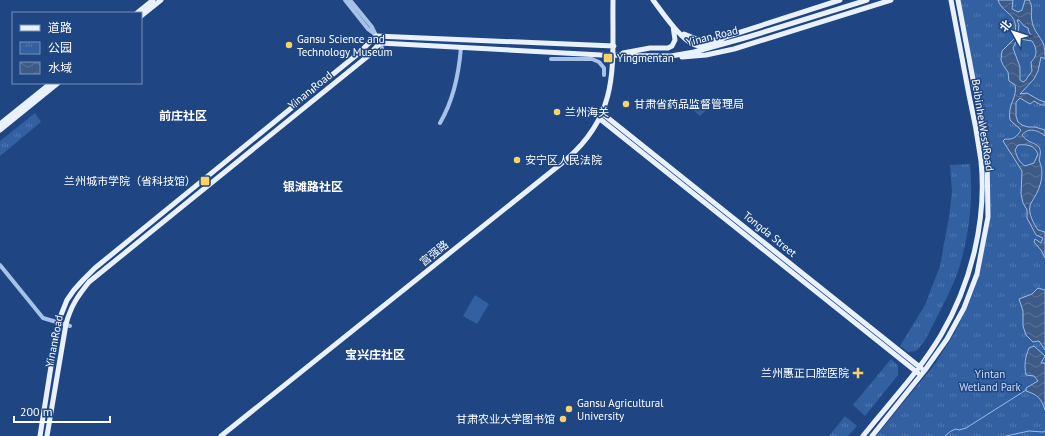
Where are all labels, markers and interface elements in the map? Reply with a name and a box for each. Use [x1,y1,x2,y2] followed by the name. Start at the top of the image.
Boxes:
[12,12,142,84] legend
[993,12,1033,52] north arrow
[996,17,1014,34] text: 北
[48,20,72,35] text: 道路
[685,23,739,49] street label: Yinan Road
[297,32,393,59] place label: Gansu Science and Technology Museum
[48,40,72,55] text: 公园
[284,40,294,50] marker: Gansu Science and Technology Museum
[617,51,674,65] place label: Yingmentan
[602,52,614,64] marker: Yingmentan
[48,60,72,75] text: 水域
[285,68,335,112] street label: Yinan Road
[969,78,997,172] street label: Beibinhe West Road
[634,97,744,111] place label: 甘肃省药品监督管理局
[621,99,631,109] marker: 甘肃省药品监督管理局
[565,105,609,119] place label: 兰州海关
[552,107,562,117] marker: 兰州海关
[159,108,207,123] district label: 前庄社区
[525,153,602,167] place label: 安宁区人民法院
[512,155,522,165] marker: 安宁区人民法院
[64,174,196,188] place label: 兰州城市学院（省科技馆）
[199,175,211,187] marker: 兰州城市学院（省科技馆）
[283,179,343,194] district label: 银滩路社区
[740,208,800,260] street label: Tongda Street
[417,237,451,269] street label: 富强路
[42,314,66,368] street label: Yinan Road
[345,347,405,362] district label: 宝兴庄社区
[761,366,849,380] place label: 兰州惠正口腔医院
[852,367,864,379] marker: 兰州惠正口腔医院
[959,367,1022,394] park label: Yintan Wetland Park
[577,396,664,423] place label: Gansu Agricultural University
[14,398,110,424] scale bar
[20,404,53,419] text: 200 m
[564,404,574,414] marker: Gansu Agricultural University
[456,412,555,426] place label: 甘肃农业大学图书馆
[558,414,568,424] marker: 甘肃农业大学图书馆

